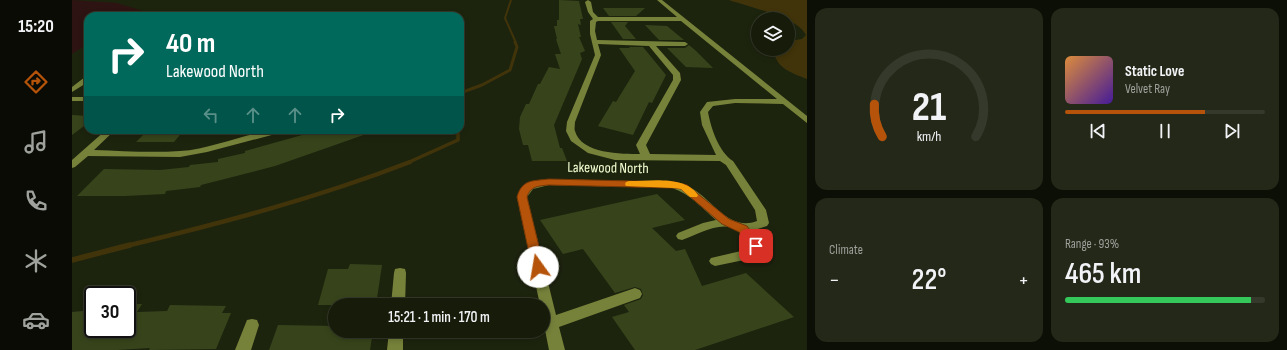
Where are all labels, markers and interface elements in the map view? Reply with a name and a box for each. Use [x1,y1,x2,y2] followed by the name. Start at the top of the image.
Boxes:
[751,12,795,56] map controls
[751,12,795,56] button: layers
[18,16,54,37] text: 15:20
[166,27,215,60] text: 40 m
[100,28,152,80] icon: right
[166,61,264,82] text: Lakewood North
[1125,62,1184,81] text: Static Love
[22,68,50,96] icon: directions
[1125,81,1170,97] text: Velvet Ray
[912,83,946,132] text: 21
[200,104,222,126] icon: left
[242,104,264,126] icon: ahead
[284,104,306,126] icon: ahead
[326,104,348,126] icon: right
[1087,120,1109,142] icon: previous
[1154,120,1176,142] icon: pause
[1221,120,1243,142] icon: next
[917,127,941,144] text: km/h
[22,128,50,156] icon: music
[567,158,649,178] street label: Lakewood North
[22,187,50,215] icon: phone
[739,229,773,263] pin
[745,235,767,257] icon: arrive
[1065,236,1119,252] text: Range · 93%
[829,242,863,258] text: Climate
[517,246,559,288] position arrow
[22,247,50,275] icon: climate
[1065,256,1141,292] text: 465 km
[912,262,946,298] text: 22°
[829,267,840,294] text: −
[1018,267,1029,294] text: +
[84,286,136,338] speed limit sign: 30
[22,306,50,334] icon: car
[388,308,490,327] text: 15:21 · 1 min · 170 m

